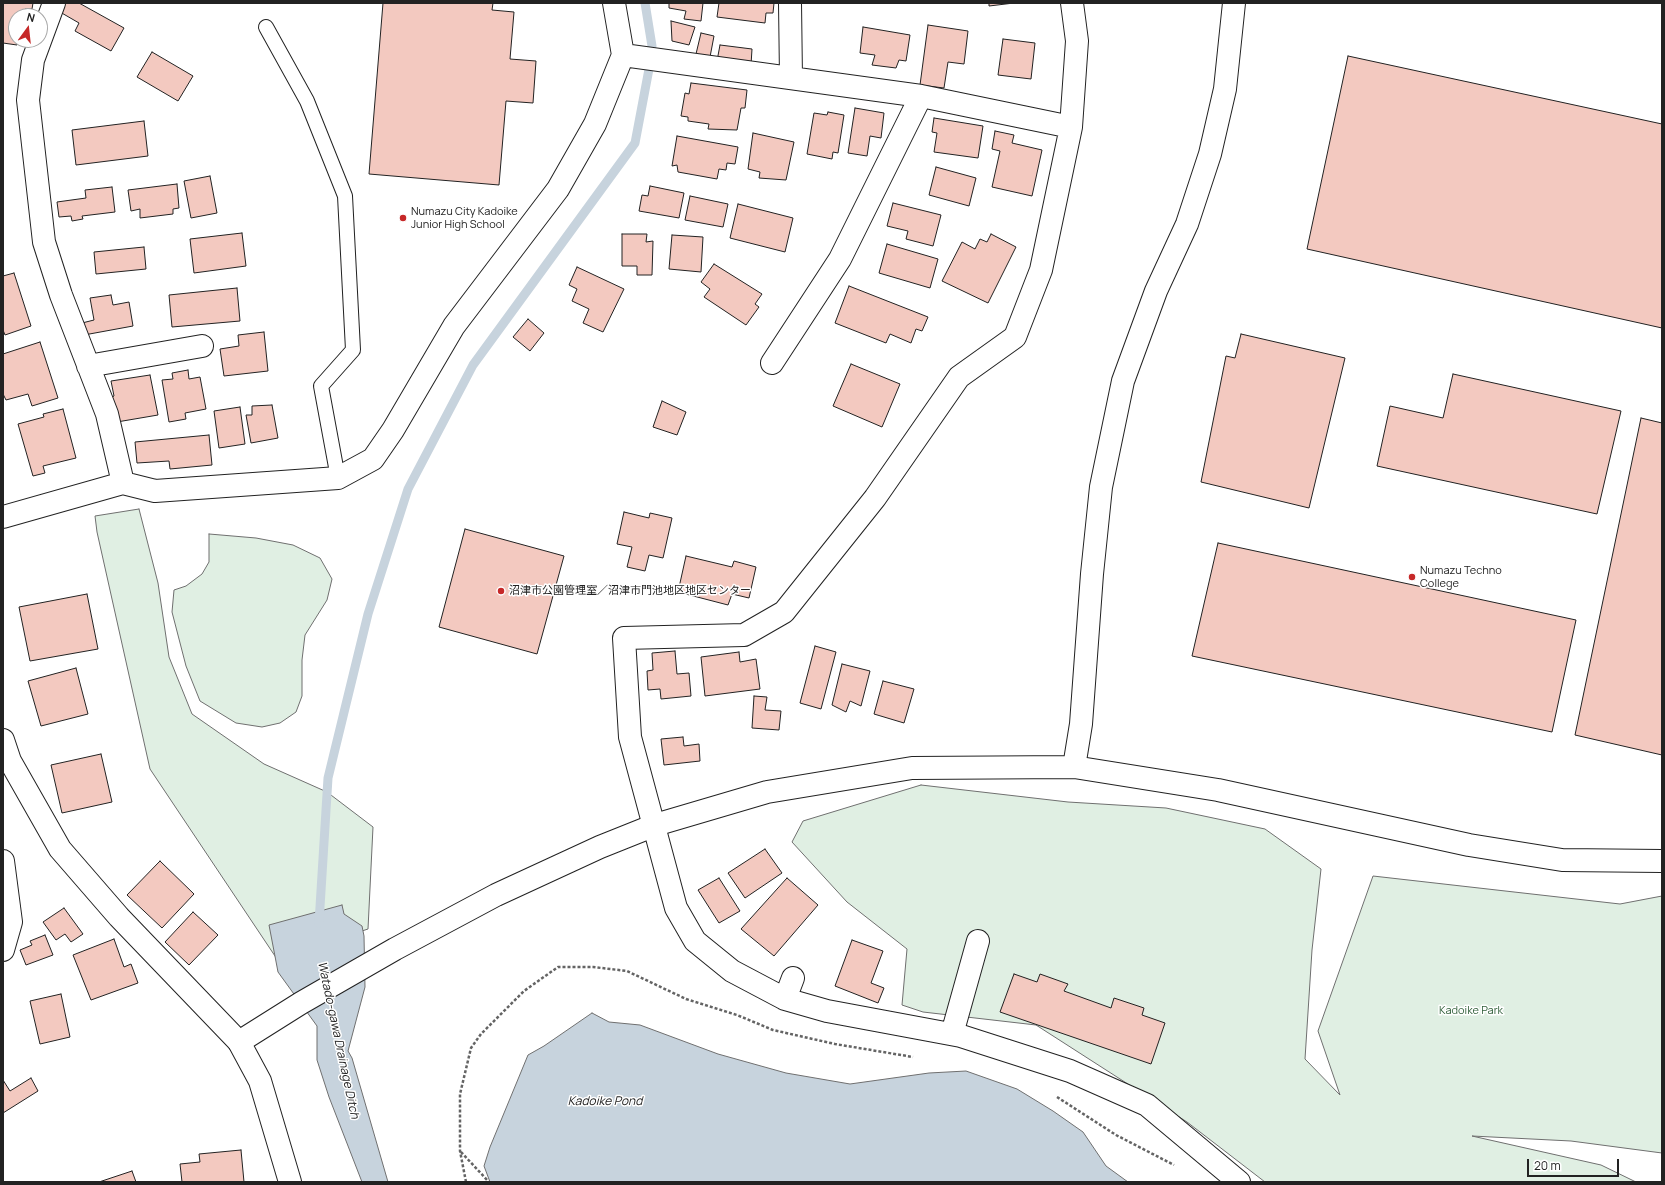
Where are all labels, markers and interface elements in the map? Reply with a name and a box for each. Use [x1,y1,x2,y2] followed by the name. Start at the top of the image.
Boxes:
[8,8,48,48] north arrow
[25,9,37,25] text: N
[411,205,518,231] place label: Numazu City Kadoike Junior High School
[398,213,408,223] marker: Numazu City Kadoike Junior High School
[1420,564,1502,590] place label: Numazu Techno College
[1407,572,1417,582] marker: Numazu Techno College
[509,584,751,598] place label: 沼津市公園管理室／沼津市門池地区地区センター
[496,586,506,596] marker: 沼津市公園管理室／沼津市門池地区地区センター
[314,960,362,1120] water label: Watado-gawa Drainage Ditch
[1439,1004,1503,1018] park label: Kadoike Park
[568,1095,642,1109] water label: Kadoike Pond
[1529,1151,1621,1177] scale bar
[1534,1157,1561,1174] text: 20 m

